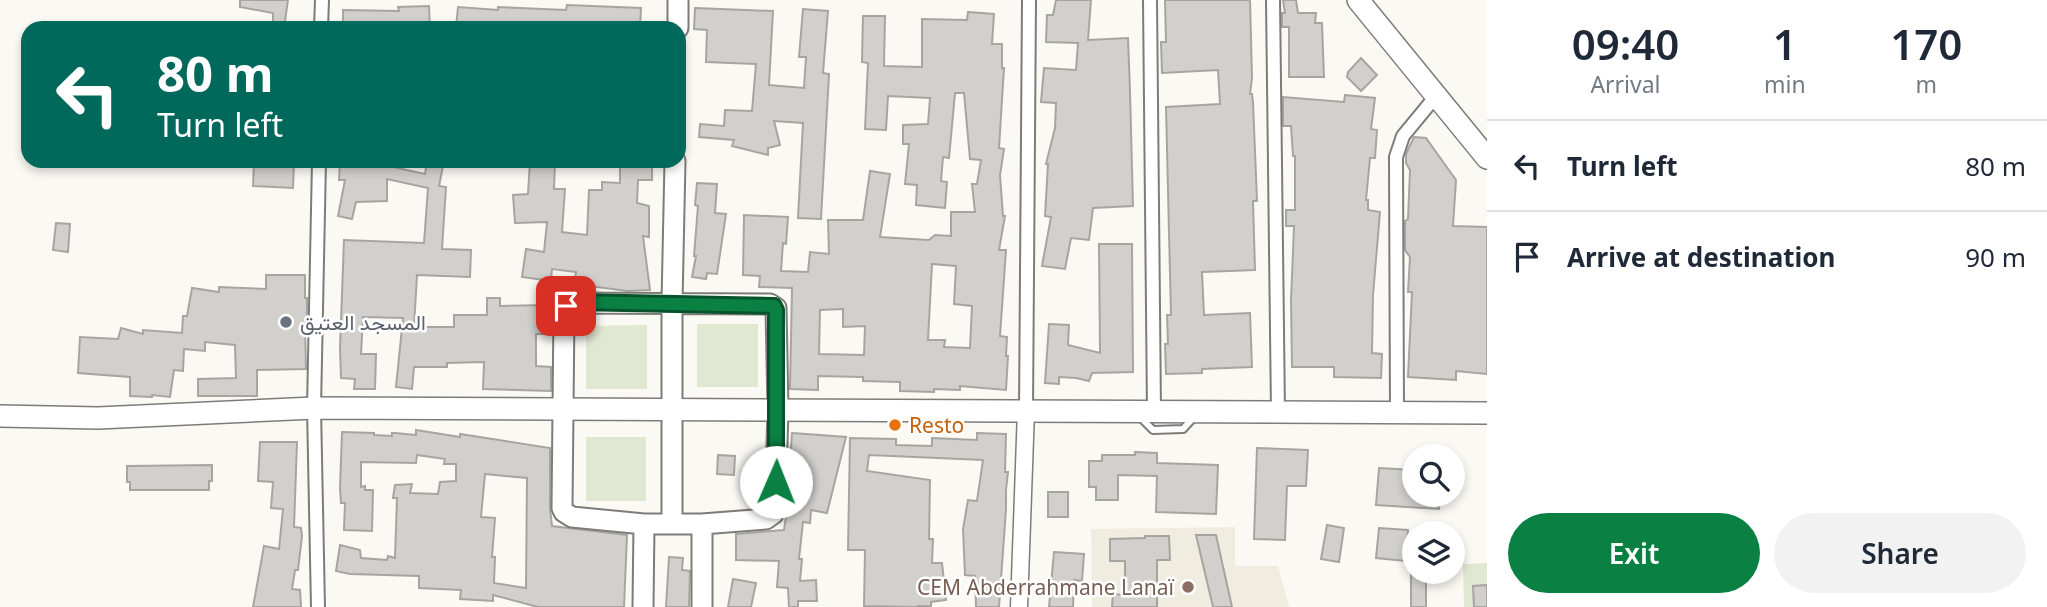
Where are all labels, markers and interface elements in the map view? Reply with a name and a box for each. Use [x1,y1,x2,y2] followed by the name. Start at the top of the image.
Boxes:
[1572,15,1679,72] text: 09:40
[1773,15,1797,72] text: 1
[1890,15,1962,72] text: 170
[157,40,274,106] text: 80 m
[42,49,133,140] icon: left
[1590,68,1661,100] text: Arrival
[1764,68,1806,100] text: min
[1916,68,1937,100] text: m
[157,103,283,146] text: Turn left
[1508,147,1546,185] icon: left
[1567,148,1678,184] text: Turn left
[1965,148,2026,184] text: 80 m
[1508,238,1546,276] icon: arrive
[1567,239,1836,275] text: Arrive at destination
[1965,239,2026,275] text: 90 m
[536,276,596,336] pin
[547,287,585,325] icon: arrive
[300,308,426,336] place label: المسجد العتيق
[278,314,294,330] marker: المسجد العتيق
[909,411,964,439] place label: Resto
[887,417,903,433] marker: Resto
[1402,444,1465,584] map controls
[1402,444,1465,507] button: search
[739,445,813,519] position arrow
[1508,513,1760,593] button: Exit
[1774,513,2026,593] button: Share
[1402,521,1465,584] button: layers
[917,573,1175,601] place label: CEM Abderrahmane Lanaï
[1180,579,1196,595] marker: CEM Abderrahmane Lanaï

